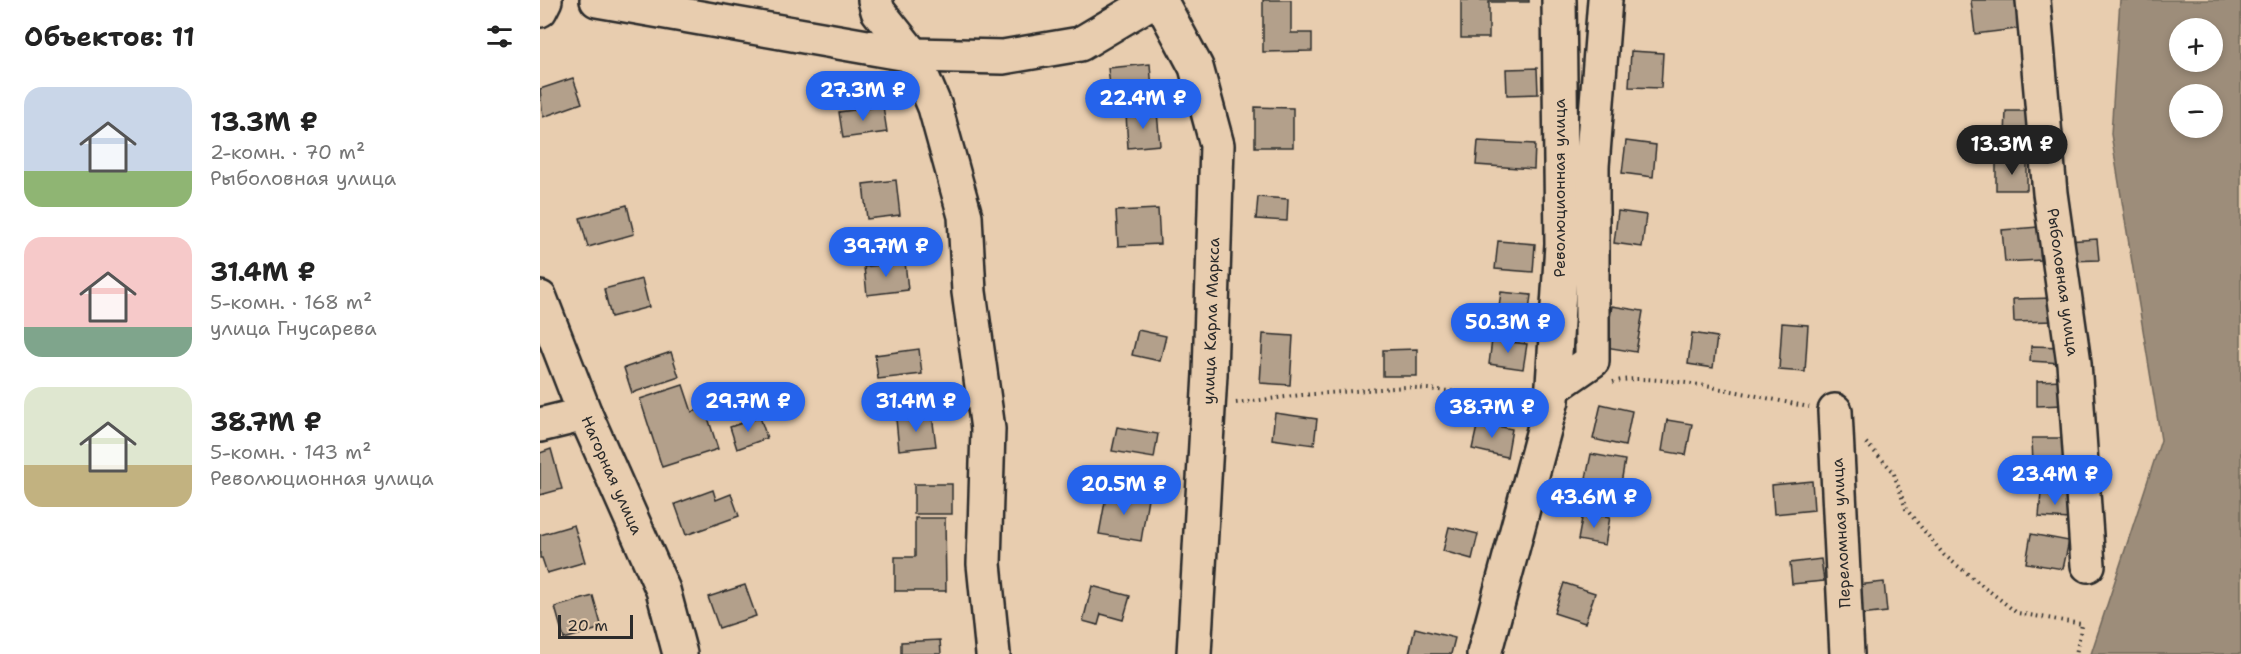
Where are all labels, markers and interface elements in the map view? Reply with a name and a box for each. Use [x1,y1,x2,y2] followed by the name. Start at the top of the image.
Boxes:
[2169,18,2223,138] map controls
[2169,18,2223,72] button: +
[24,19,195,54] text: Объектов: 11
[483,20,516,53] icon: filters
[808,71,918,122] pin: 27.3M ₽
[820,77,906,103] text: 27.3M ₽
[1088,79,1198,130] pin: 22.4M ₽
[2169,84,2223,138] button: −
[1099,85,1187,111] text: 22.4M ₽
[1549,98,1570,278] street label: Революционная улица
[210,104,318,139] text: 13.3M ₽
[72,111,144,183] icon: home
[1957,125,2067,176] pin: 13.3M ₽
[1971,131,2053,157] text: 13.3M ₽
[210,139,365,165] text: 2-комн. · 70 m²
[210,165,396,191] text: Рыболовная улица
[2042,207,2084,357] street label: Рыболовная улица
[831,227,941,278] pin: 39.7M ₽
[843,233,929,259] text: 39.7M ₽
[1198,237,1224,405] street label: улица Карла Маркса
[210,254,316,289] text: 31.4M ₽
[72,261,144,333] icon: home
[210,289,372,315] text: 5-комн. · 168 m²
[1453,303,1563,354] pin: 50.3M ₽
[1465,309,1551,335] text: 50.3M ₽
[210,315,377,341] text: улица Гнусарева
[693,382,803,433] pin: 29.7M ₽
[861,382,971,433] pin: 31.4M ₽
[705,388,791,414] text: 29.7M ₽
[875,388,957,414] text: 31.4M ₽
[1437,388,1547,439] pin: 38.7M ₽
[1449,394,1535,420] text: 38.7M ₽
[210,404,322,439] text: 38.7M ₽
[72,411,144,483] icon: home
[576,412,648,538] street label: Нагорная улица
[210,439,371,465] text: 5-комн. · 143 m²
[2000,455,2110,506] pin: 23.4M ₽
[1827,457,1855,609] street label: Переломная улица
[2011,461,2099,487] text: 23.4M ₽
[210,465,434,491] text: Революционная улица
[1069,465,1179,516] pin: 20.5M ₽
[1081,471,1167,497] text: 20.5M ₽
[1539,478,1649,529] pin: 43.6M ₽
[1550,484,1638,510] text: 43.6M ₽
[558,612,633,640] scale bar
[567,615,608,636] text: 20 m

